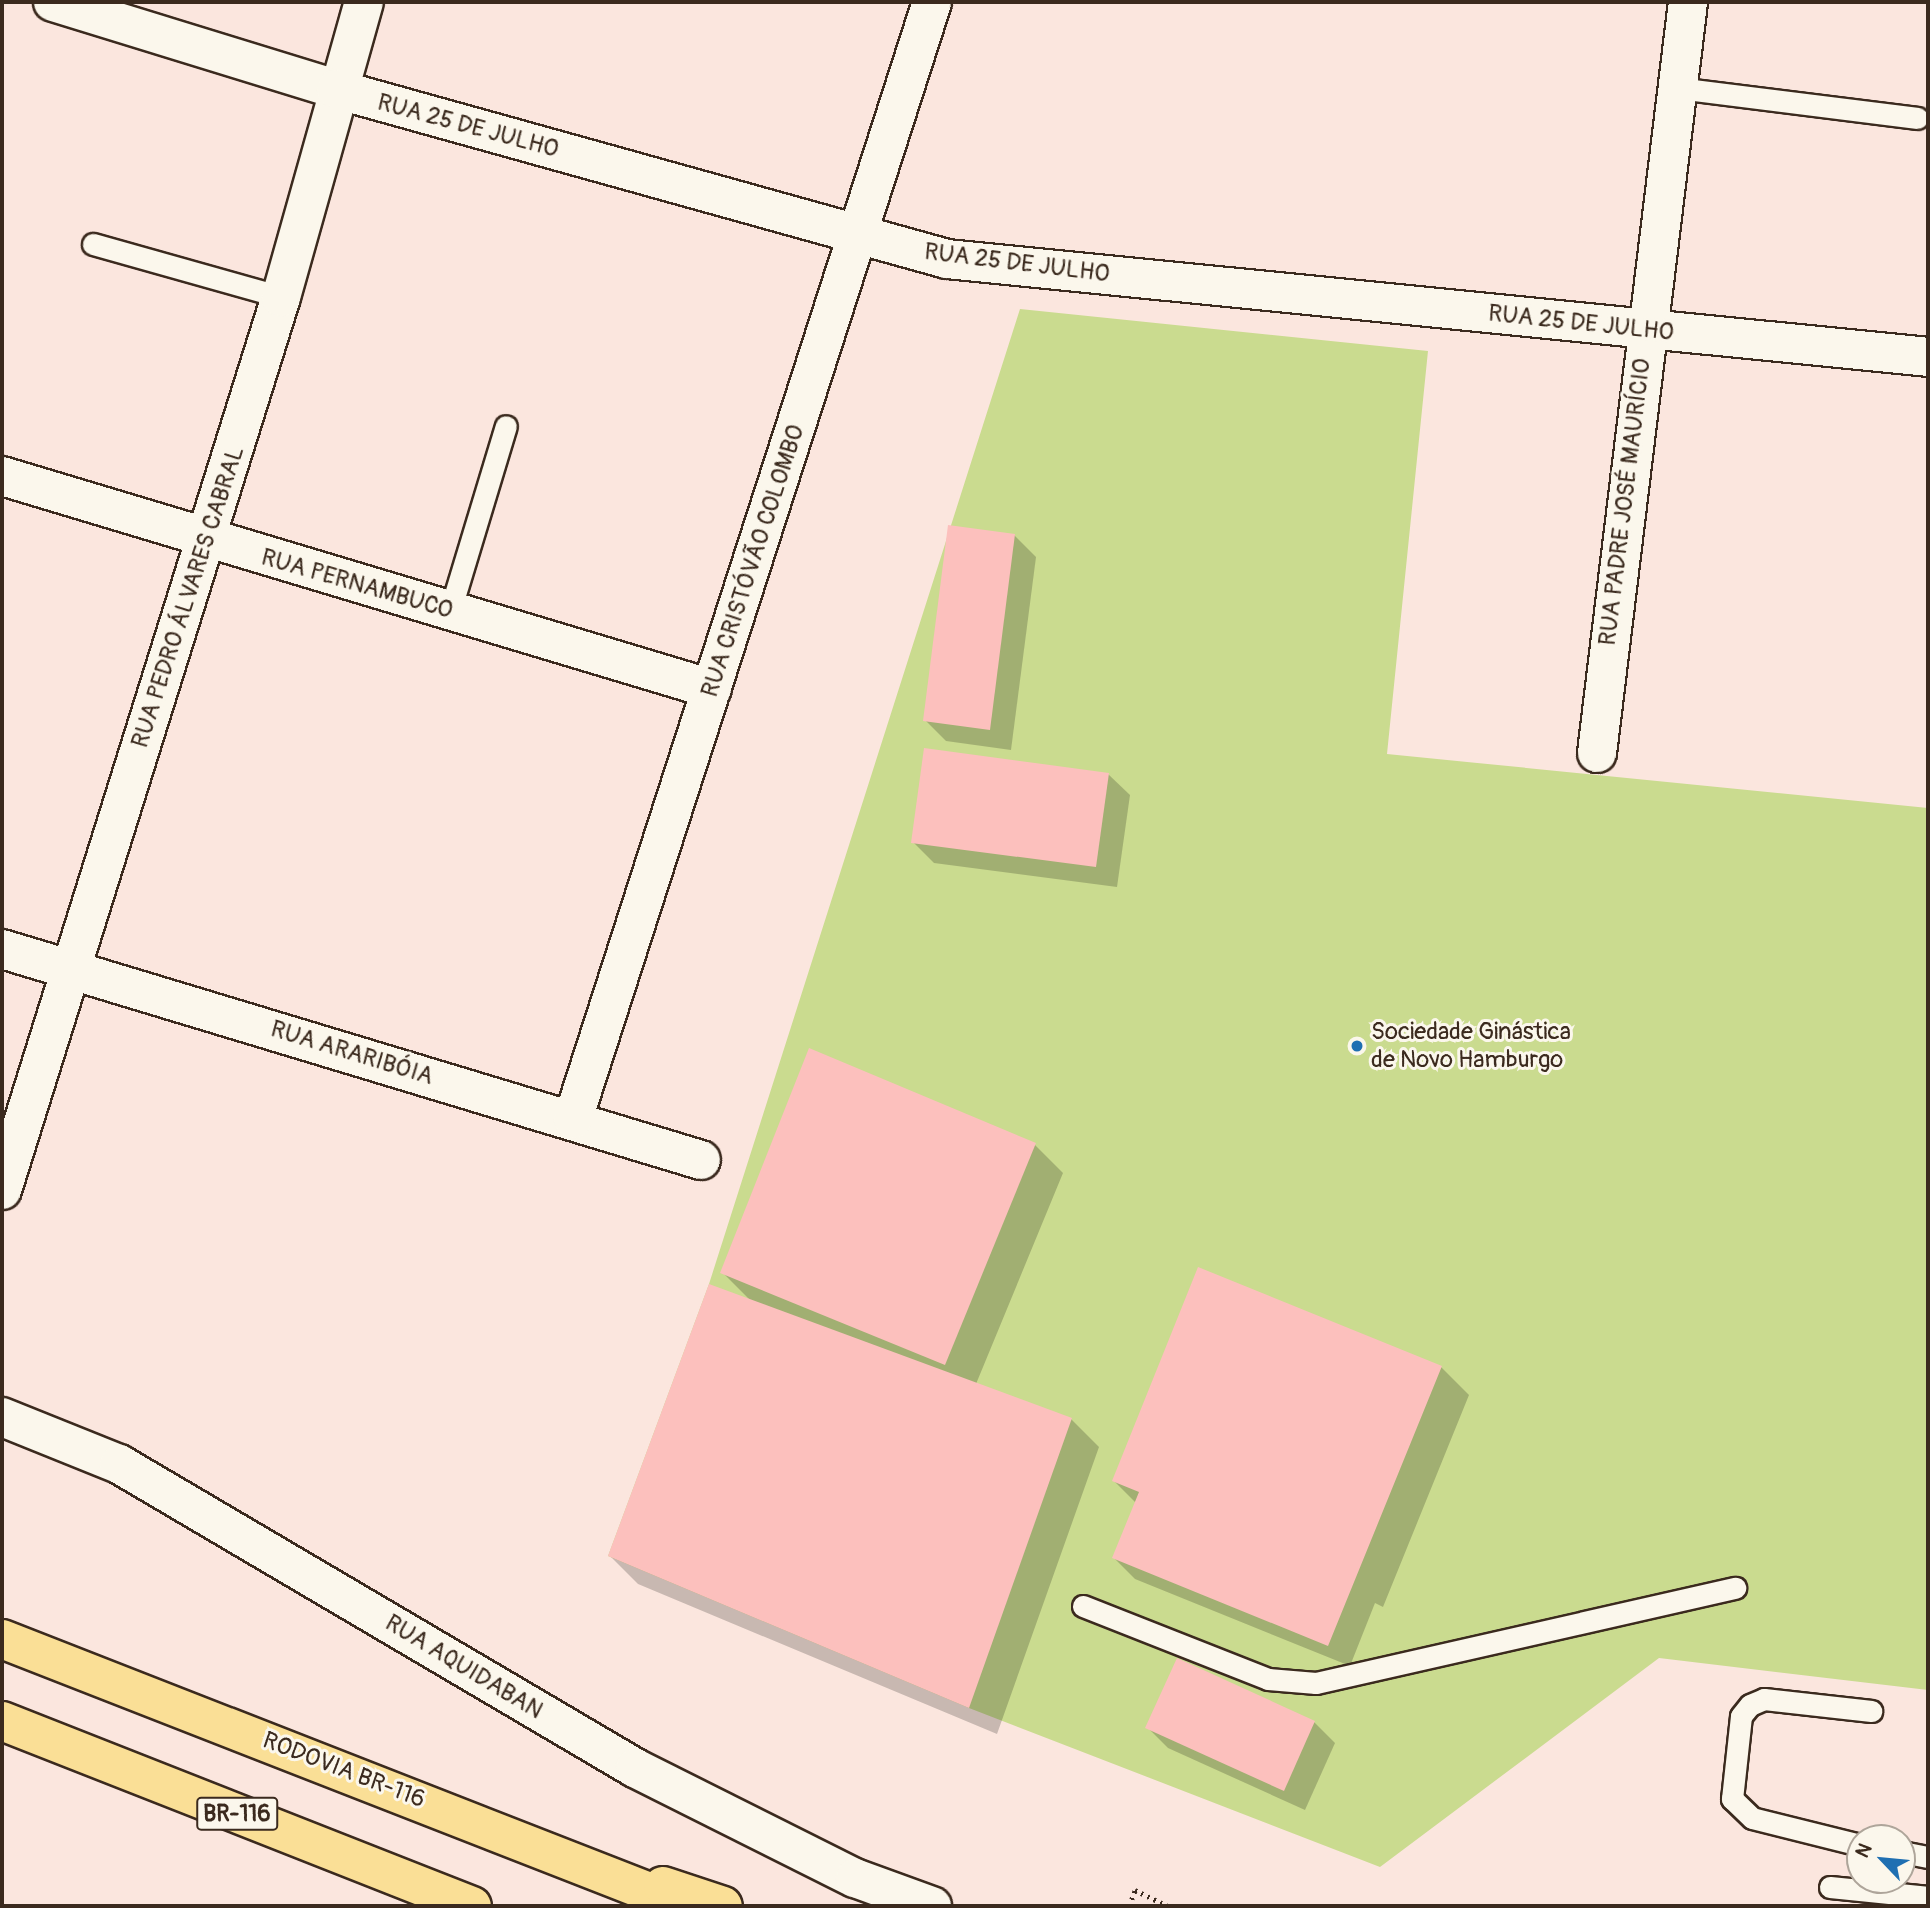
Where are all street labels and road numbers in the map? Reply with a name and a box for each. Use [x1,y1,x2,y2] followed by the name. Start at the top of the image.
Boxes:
[374,88,562,164] street label: RUA 25 DE JULHO
[923,237,1111,289] street label: RUA 25 DE JULHO
[1487,299,1675,347] street label: RUA 25 DE JULHO
[1593,357,1657,647] street label: RUA PADRE JOSÉ MAURÍCIO
[695,421,811,701] street label: RUA CRISTÓVÃO COLOMBO
[126,443,250,751] street label: RUA PEDRO ÁLVARES CABRAL
[258,543,456,625] street label: RUA PERNAMBUCO
[267,1015,437,1091] street label: RUA ARARIBÓIA
[380,1609,548,1725] street label: RUA AQUIDABAN
[259,1726,429,1814] street label: RODOVIA BR-116
[195,1795,279,1834] road number: BR-116

